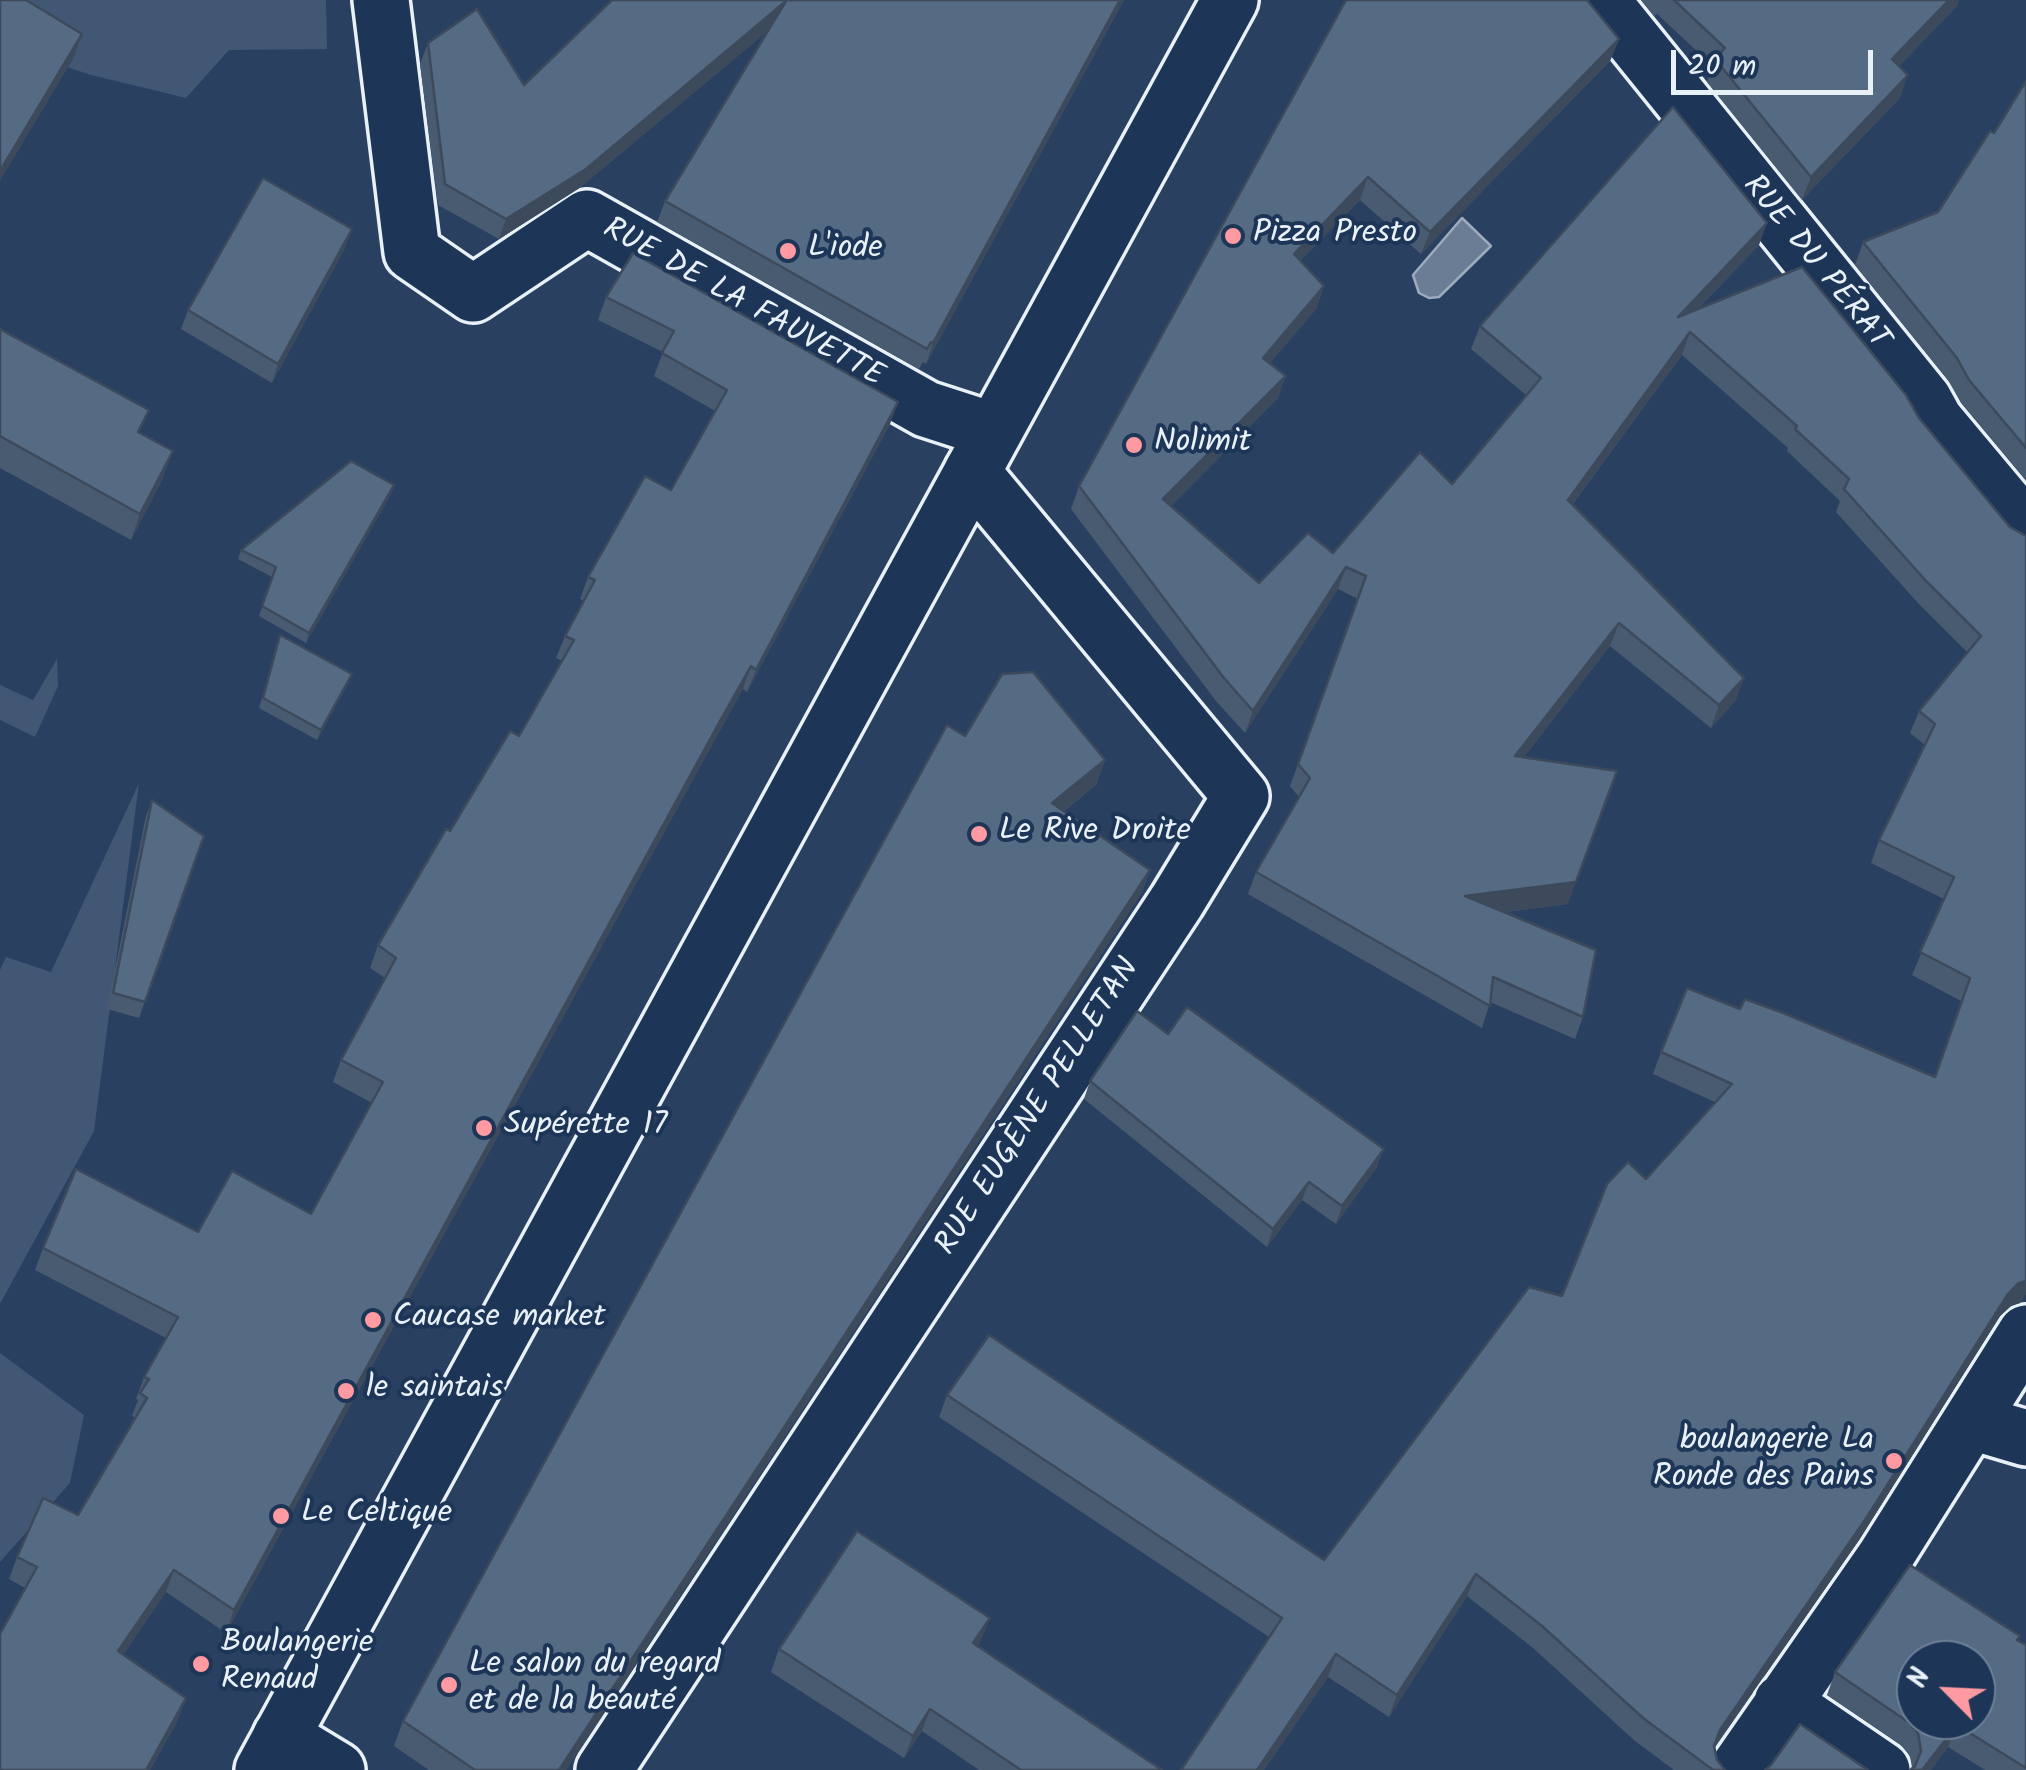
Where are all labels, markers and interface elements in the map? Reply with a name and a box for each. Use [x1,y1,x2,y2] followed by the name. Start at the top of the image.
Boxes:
[1676,30,1878,92] scale bar
[1688,43,1756,91] text: 20 m
[1732,169,1896,359] street label: RUE DU PÉRAT
[595,212,889,398] street label: RUE DE LA FAUVETTE
[1253,217,1417,255] place label: Pizza Presto
[1222,225,1244,247] marker: Pizza Presto
[808,232,883,270] place label: L'iode
[777,240,799,262] marker: L'iode
[1154,426,1251,464] place label: Nolimit
[1123,434,1145,456] marker: Nolimit
[999,815,1191,853] place label: Le Rive Droite
[968,823,990,845] marker: Le Rive Droite
[929,952,1151,1264] street label: RUE EUGÈNE PELLETAN
[504,1109,667,1147] place label: Supérette 17
[473,1117,495,1139] marker: Supérette 17
[393,1301,606,1339] place label: Caucase market
[362,1309,384,1331] marker: Caucase market
[366,1372,503,1410] place label: le saintais
[335,1380,357,1402] marker: le saintais
[1653,1424,1874,1499] place label: boulangerie La Ronde des Pains
[1883,1450,1905,1472] marker: boulangerie La Ronde des Pains
[301,1497,452,1535] place label: Le Celtique
[270,1505,292,1527] marker: Le Celtique
[221,1627,373,1702] place label: Boulangerie Renaud
[1896,1640,1996,1740] north arrow
[469,1648,721,1723] place label: Le salon du regard et de la beauté
[190,1653,212,1675] marker: Boulangerie Renaud
[1896,1661,1944,1696] text: N
[438,1674,460,1696] marker: Le salon du regard et de la beauté

